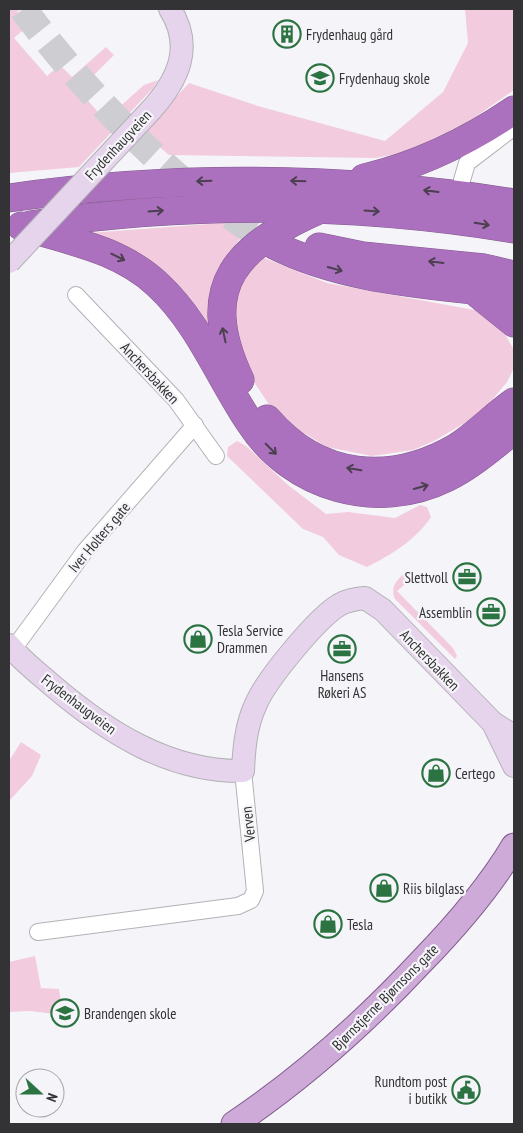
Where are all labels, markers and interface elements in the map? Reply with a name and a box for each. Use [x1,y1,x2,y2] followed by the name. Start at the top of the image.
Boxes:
[272,19,302,49] building icon: Frydenhaug gård
[306,25,393,44] place label: Frydenhaug gård
[305,63,335,93] school or university icon: Frydenhaug skole
[339,69,430,88] place label: Frydenhaug skole
[81,106,155,184] street label: Frydenhaugveien
[290,176,306,186] one-way arrow
[196,177,212,186] one-way arrow
[424,186,440,196] one-way arrow
[148,206,164,216] one-way arrow
[363,206,379,215] one-way arrow
[474,219,490,229] one-way arrow
[110,252,125,262] one-way arrow
[428,257,444,267] one-way arrow
[327,265,343,274] one-way arrow
[219,328,228,344] one-way arrow
[117,338,183,408] street label: Anchersbakken
[265,443,277,455] one-way arrow
[346,464,362,474] one-way arrow
[412,482,428,492] one-way arrow
[64,498,134,576] street label: Iver Holters gate
[452,562,482,592] office icon: Slettvoll
[404,568,449,587] place label: Slettvoll
[476,597,506,627] office icon: Assemblin
[419,603,472,622] place label: Assemblin
[217,621,283,657] place label: Tesla Service Drammen
[183,624,213,654] shop icon: Tesla Service Drammen
[396,625,464,695] street label: Anchersbakken
[327,634,357,664] office icon: Hansens Røkeri AS
[318,666,366,702] place label: Hansens Røkeri AS
[38,670,120,738] street label: Frydenhaugveien
[421,758,451,788] shop icon: Certego
[455,764,495,783] place label: Certego
[237,806,259,843] street label: Verven
[369,873,399,903] shop icon: Riis bilglass
[403,879,464,898] place label: Riis bilglass
[313,909,343,939] shop icon: Tesla
[347,915,373,934] place label: Tesla
[328,940,442,1054] street label: Bjørnstjerne Bjørnsons gate
[50,998,80,1028] school or university icon: Brandengen skole
[84,1004,176,1023] place label: Brandengen skole
[15,1068,65,1118] north arrow
[375,1072,447,1108] place label: Rundtom post i butikk
[451,1075,481,1105] public building icon: Rundtom post i butikk
[42,1091,62,1104] text: N

